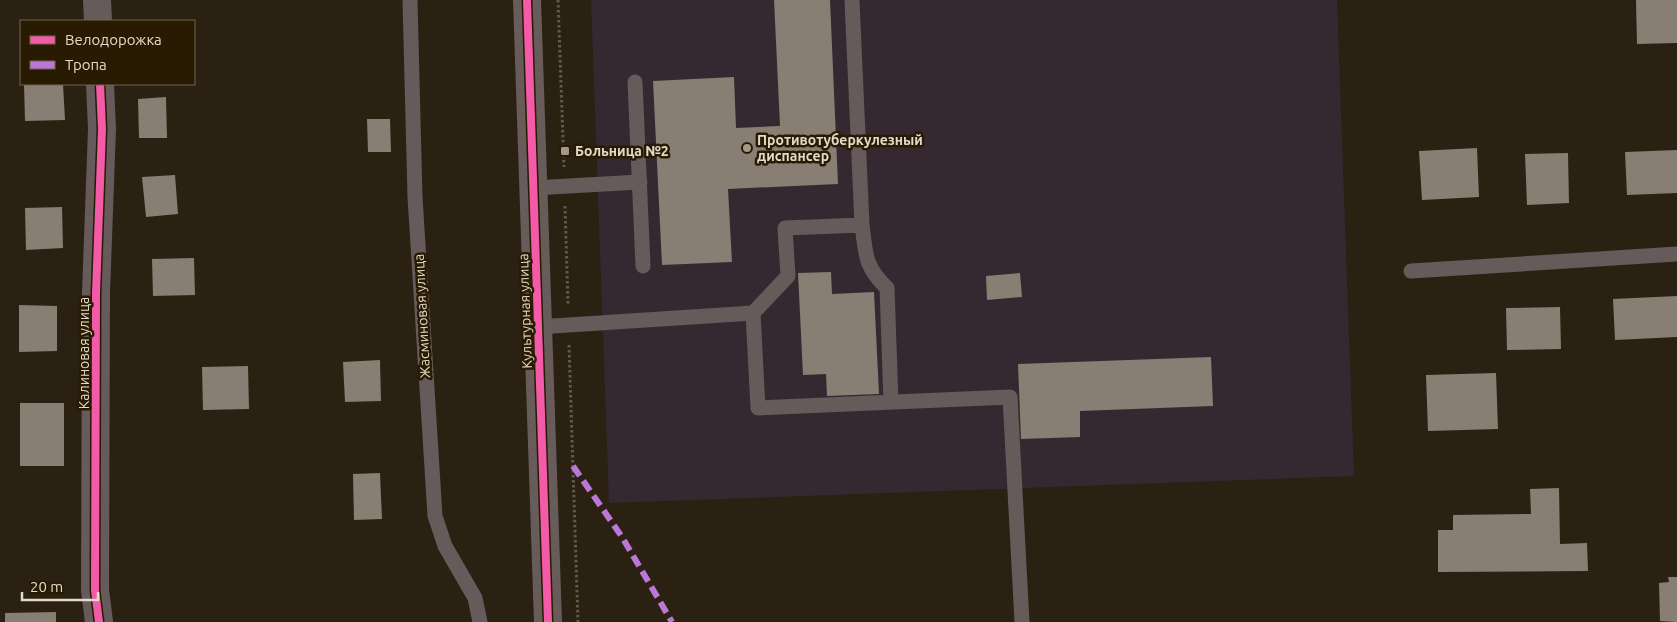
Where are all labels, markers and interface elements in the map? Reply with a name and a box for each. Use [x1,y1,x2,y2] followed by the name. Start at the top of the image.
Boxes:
[20,20,195,85] legend
[65,31,162,48] text: Велодорожка
[65,56,107,73] text: Тропа
[757,132,923,164] place label: Противотуберкулезный диспансер
[741,142,753,154] marker: Противотуберкулезный диспансер
[575,143,669,159] place label: Больница №2
[559,145,571,157] marker: Больница №2
[411,253,433,379] street label: Жасминовая улица
[515,253,535,369] street label: Культурная улица
[76,297,92,409] street label: Калиновая улица
[22,570,99,602] scale bar
[30,578,63,595] text: 20 m

